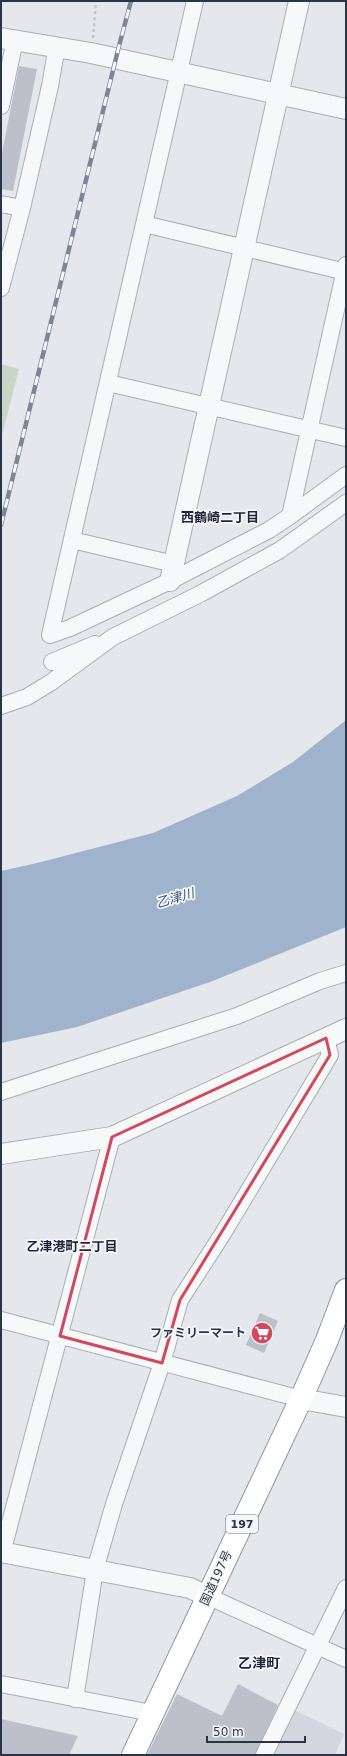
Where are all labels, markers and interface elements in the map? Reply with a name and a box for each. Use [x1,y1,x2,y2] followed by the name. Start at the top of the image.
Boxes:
[181,510,259,525] district label: 西鶴崎二丁目
[154,885,198,911] water label: 乙津川
[26,1239,118,1254] district label: 乙津港町二丁目
[249,1320,275,1346] supermarket icon: ファミリーマート
[150,1326,246,1340] place label: ファミリーマート
[226,1515,258,1533] road number: 197
[197,1548,235,1608] street label: 国道197号
[238,1655,280,1671] district label: 乙津町
[207,1718,305,1744] scale bar
[213,1725,244,1739] text: 50 m

